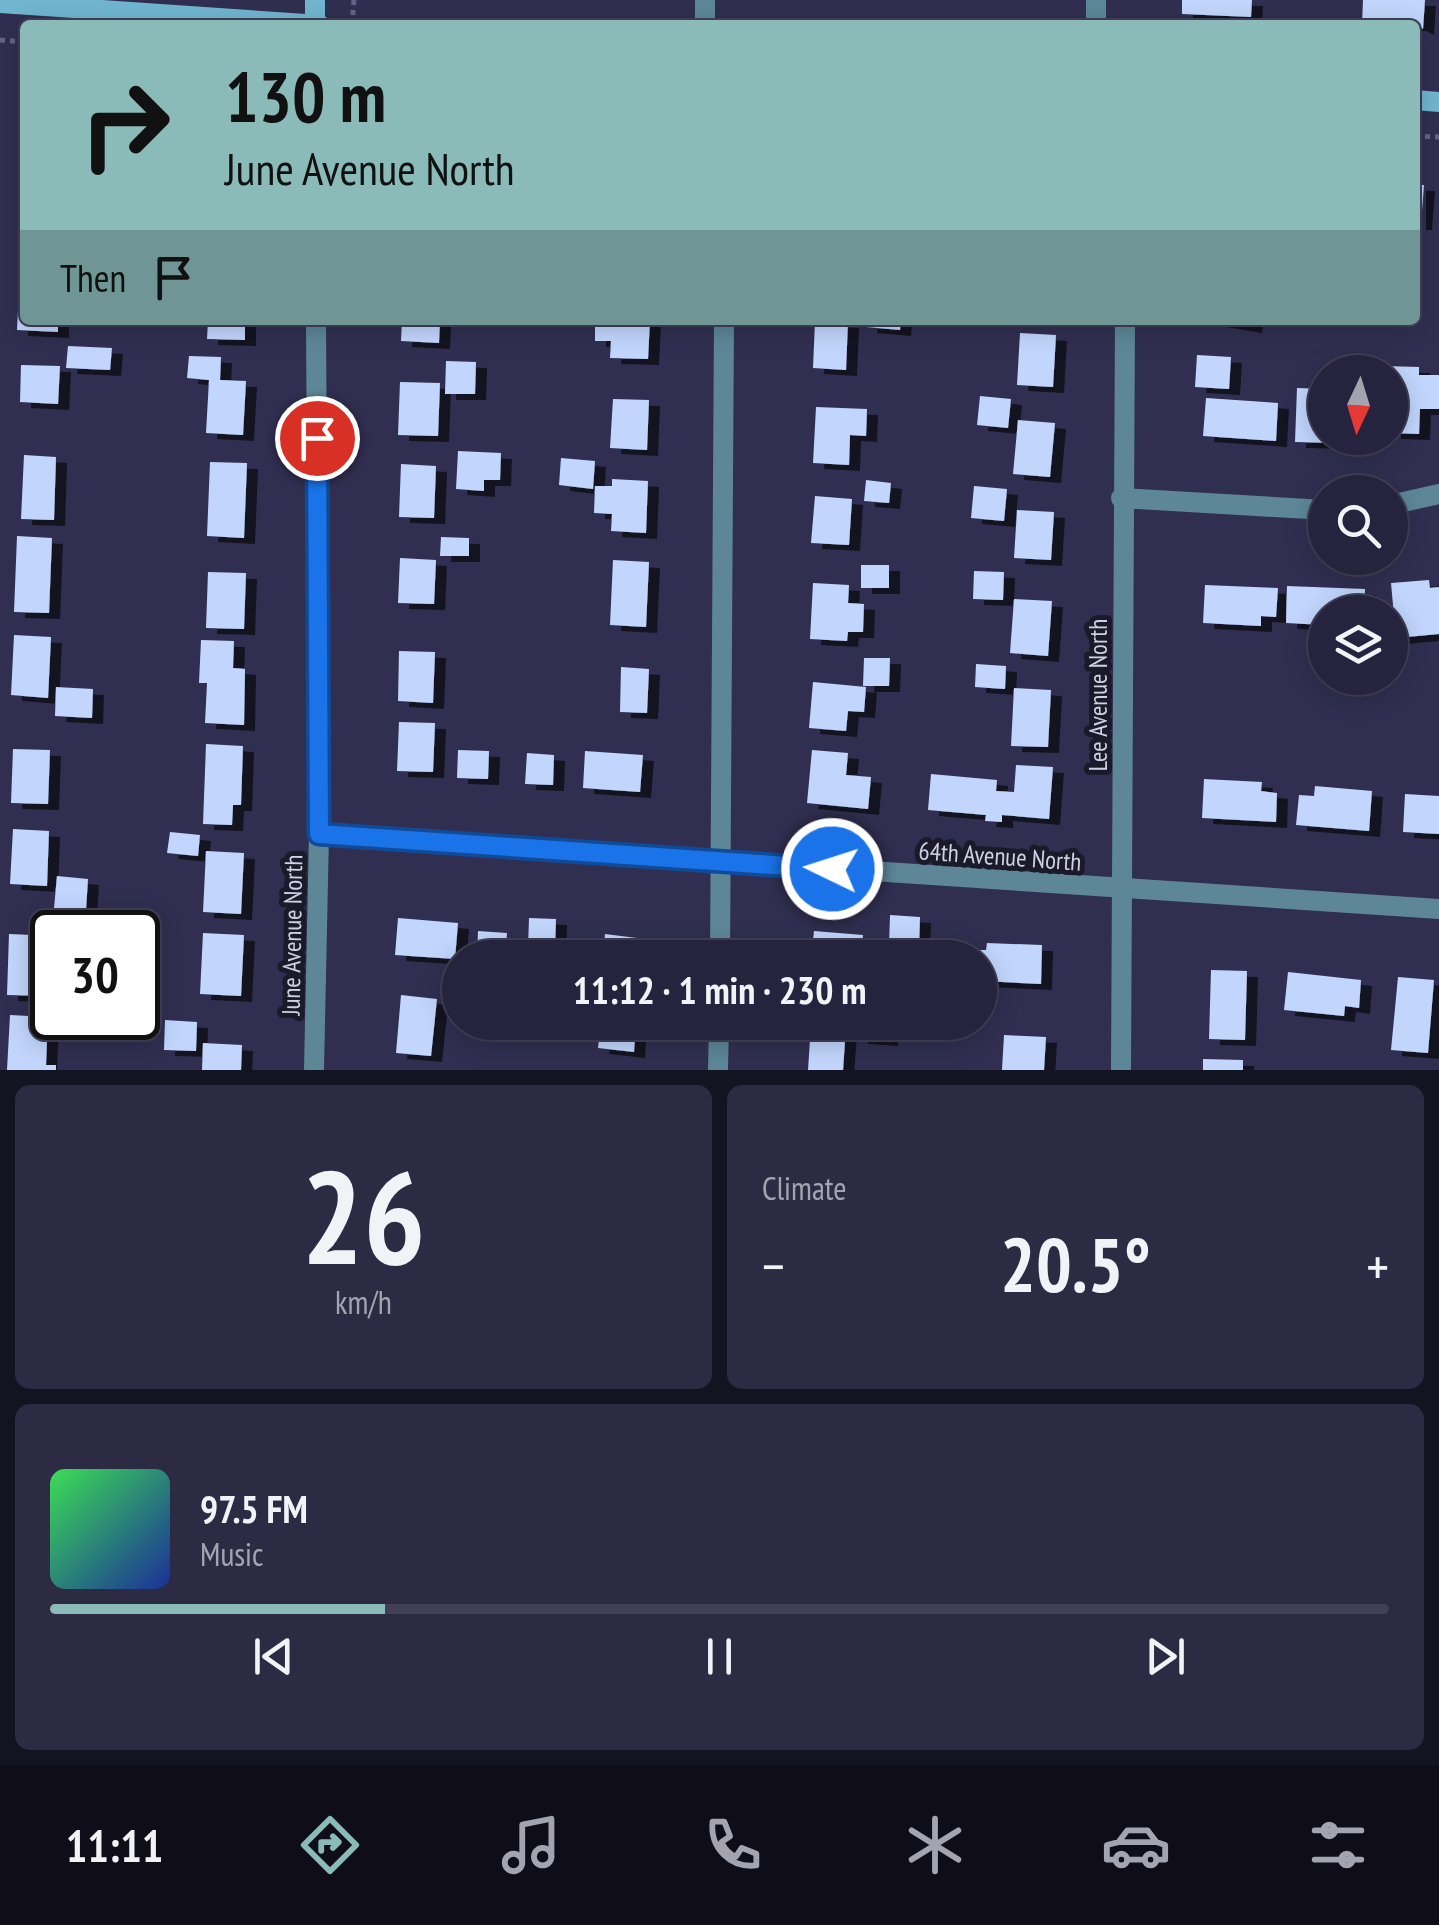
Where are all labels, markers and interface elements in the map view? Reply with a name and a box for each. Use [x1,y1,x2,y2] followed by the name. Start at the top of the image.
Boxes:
[225,51,386,141] text: 130 m
[60,60,190,190] icon: right
[225,139,515,197] text: June Avenue North
[146,250,201,305] icon: arrive
[60,253,126,302] text: Then
[1308,355,1408,455] north arrow
[1308,355,1408,695] map controls
[275,396,360,481] pin
[290,411,345,466] icon: arrive
[1308,475,1408,575] button: search
[1308,595,1408,695] button: layers
[1082,619,1114,771] street label: Lee Avenue North
[780,817,884,921] position arrow
[918,834,1082,878] street label: 64th Avenue North
[275,854,309,1017] street label: June Avenue North
[30,910,160,1040] speed limit sign: 30
[573,965,866,1014] text: 11:12 · 1 min · 230 m
[301,1132,426,1300] text: 26
[762,1167,846,1209] text: Climate
[1000,1216,1151,1313] text: 20.5°
[762,1230,785,1301] text: −
[1366,1230,1389,1301] text: +
[335,1281,392,1323] text: km/h
[200,1484,308,1533] text: 97.5 FM
[200,1533,263,1575] text: Music
[246,1629,301,1684] icon: previous
[692,1629,747,1684] icon: pause
[1138,1629,1193,1684] icon: next
[295,1810,365,1880] icon: directions
[496,1810,566,1880] icon: music
[698,1810,768,1880] icon: phone
[900,1810,970,1880] icon: climate
[1101,1810,1171,1880] icon: car
[1303,1810,1373,1880] icon: filters
[66,1816,163,1874] text: 11:11

